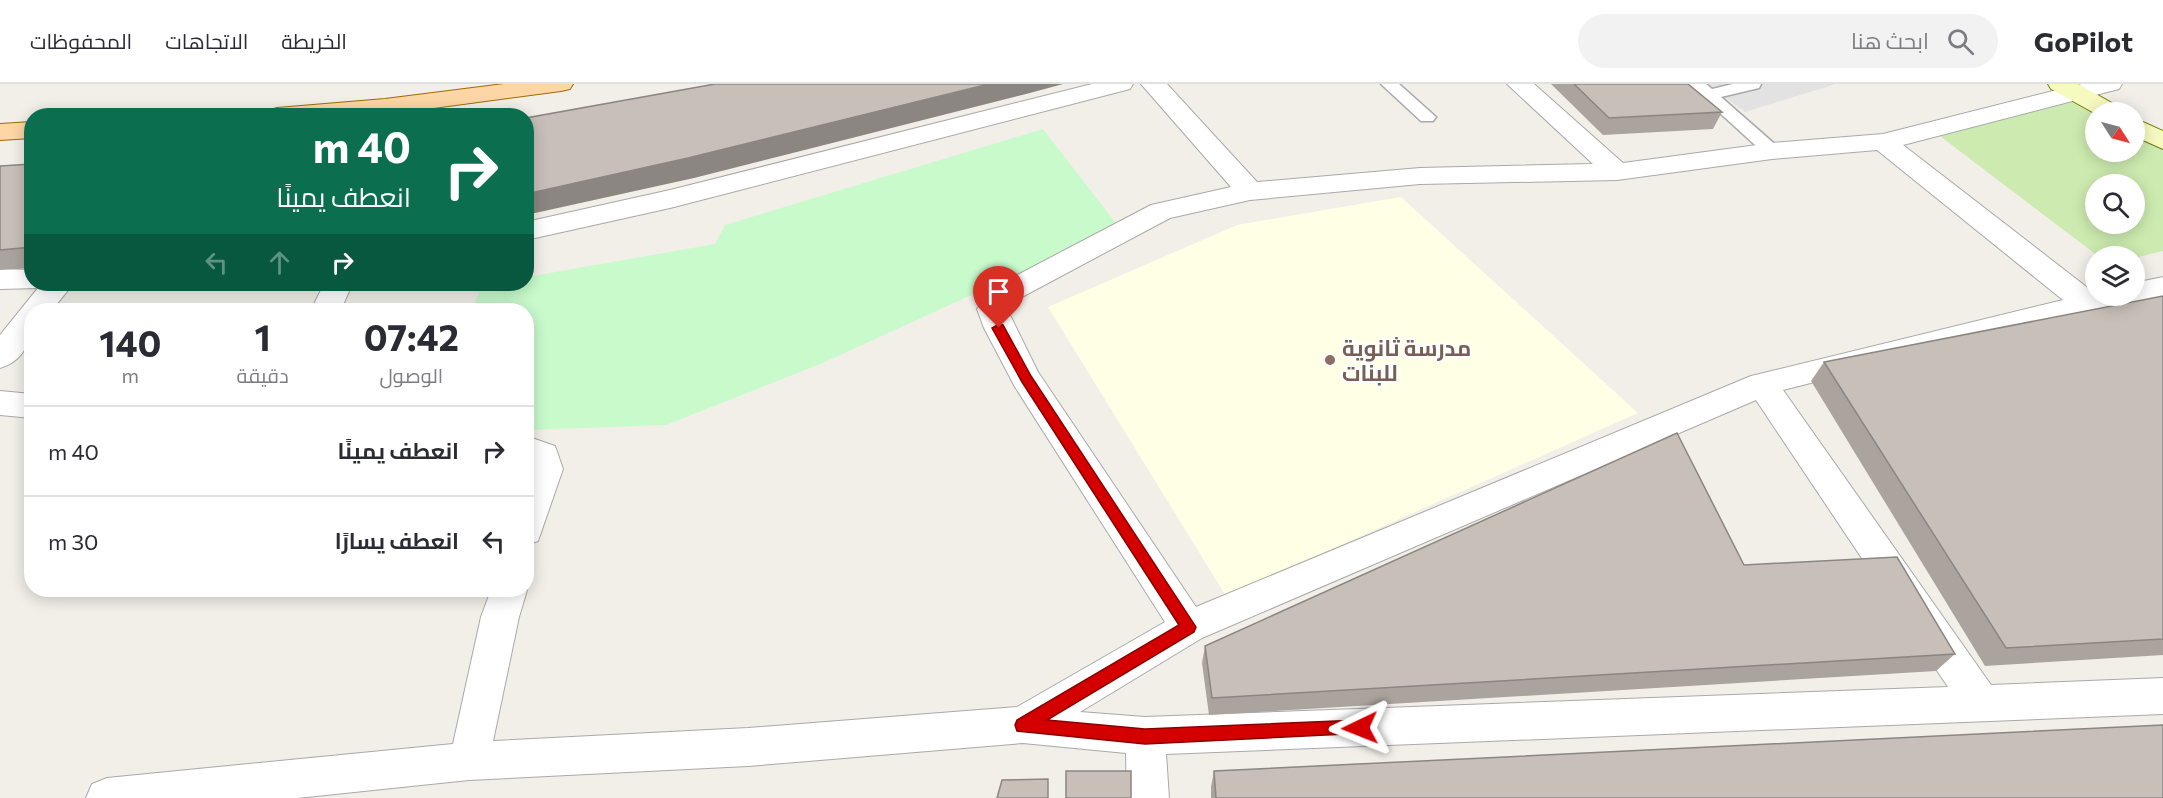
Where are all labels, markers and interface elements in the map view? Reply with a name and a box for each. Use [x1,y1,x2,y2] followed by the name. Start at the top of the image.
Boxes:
[1578,14,1998,68] search box
[2034,24,2133,58] text: GoPilot
[1944,25,1977,58] icon: search
[1851,27,1929,54] text: ابحث هنا
[30,28,132,53] text: المحفوظات
[165,28,248,53] text: الاتجاهات
[281,28,347,53] text: الخريطة
[2085,102,2145,162] north arrow
[2085,102,2145,306] map controls
[313,120,411,172] text: 40 m
[432,132,510,210] icon: right
[2085,174,2145,234] button: search
[276,180,411,213] text: انعطف يمينًا
[200,246,233,279] icon: left
[263,246,296,279] icon: ahead
[326,246,359,279] icon: right
[2085,246,2145,306] button: layers
[973,266,1024,328] pin
[982,275,1015,308] icon: arrive
[254,314,271,358] text: 1
[364,314,459,358] text: 07:42
[99,320,161,364] text: 140
[1342,334,1471,386] place label: مدرسة ثانوية للبنات
[1323,353,1337,367] marker: مدرسة ثانوية للبنات
[122,363,139,387] text: m
[237,363,289,387] text: دقيقة
[379,363,443,387] text: الوصول
[477,435,510,468] icon: right
[338,437,459,464] text: انعطف يمينًا
[48,438,99,465] text: 40 m
[477,525,510,558] icon: left
[335,527,459,554] text: انعطف يسارًا
[48,528,98,555] text: 30 m
[1328,696,1392,760] position arrow

